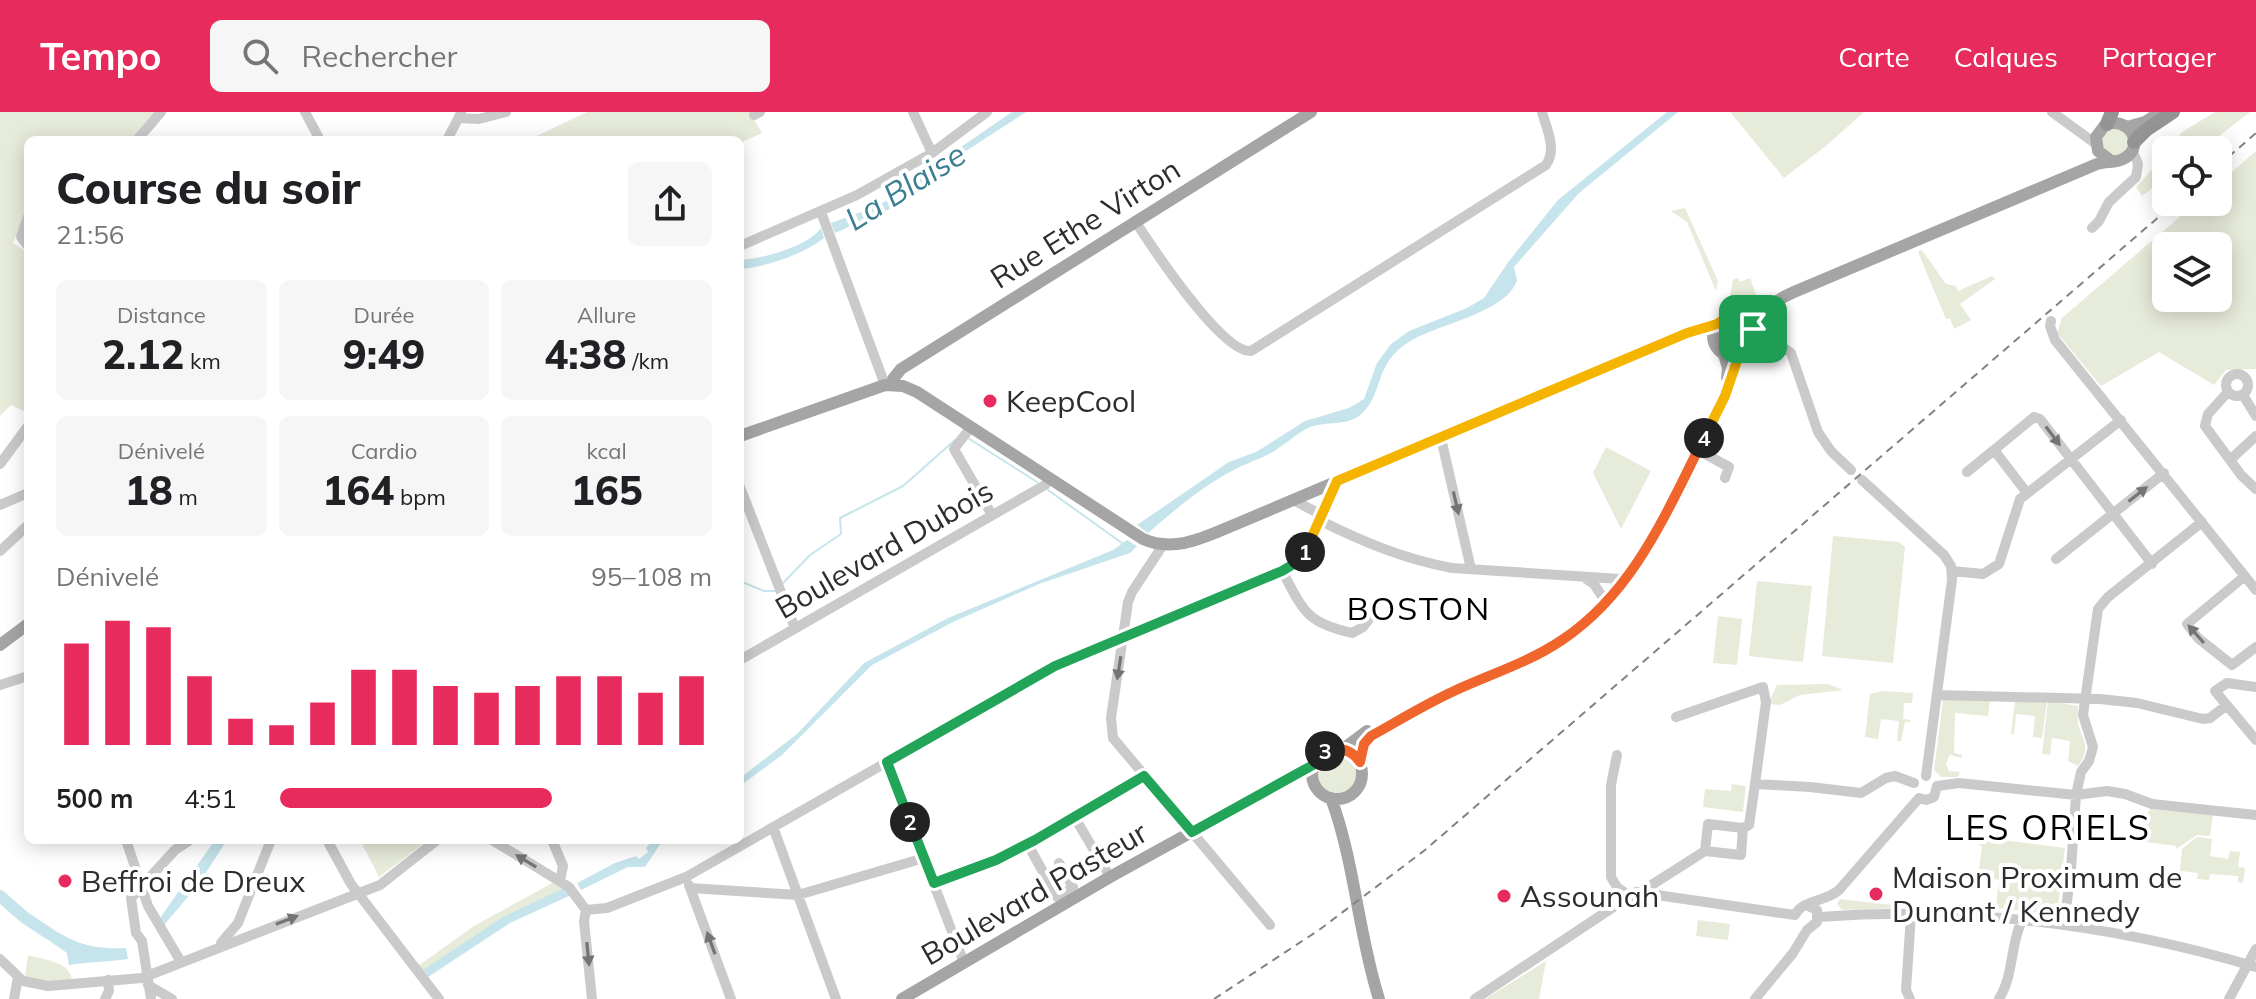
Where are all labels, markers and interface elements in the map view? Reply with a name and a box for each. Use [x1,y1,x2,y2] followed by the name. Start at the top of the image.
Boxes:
[210,20,770,92] search box
[40,32,162,80] text: Tempo
[238,34,282,78] icon: search
[302,37,457,75] text: Rechercher
[1838,39,1910,74] text: Carte
[1954,39,2058,74] text: Calques
[2102,39,2216,74] text: Partager
[837,133,973,239] water label: La Blaise
[2152,136,2232,312] map controls
[2152,136,2232,216] button: locate
[983,149,1187,297] street label: Rue Ethe Virton
[56,160,360,215] text: Course du soir
[628,162,712,246] button: share
[56,218,124,251] text: 21:56
[2152,232,2232,312] button: layers
[1719,295,1787,363] pin
[117,301,206,329] text: Distance
[354,301,414,329] text: Durée
[577,301,636,329] text: Allure
[1731,307,1775,351] icon: arrive
[102,329,184,379] text: 2.12
[343,329,425,379] text: 9:49
[544,329,627,379] text: 4:38
[184,347,221,375] text: km
[627,347,669,375] text: /km
[1006,382,1136,420] place label: KeepCool
[981,392,999,410] marker: KeepCool
[1684,418,1724,458] pin: 4
[1697,424,1711,452] text: 4
[2044,426,2060,446] one-way arrow
[118,437,205,465] text: Dénivelé
[351,437,417,465] text: Cardio
[587,437,627,465] text: kcal
[125,465,173,515] text: 18
[322,465,394,515] text: 164
[571,465,643,515] text: 165
[768,471,1000,627] street label: Boulevard Dubois
[173,483,198,511] text: m
[394,483,446,511] text: bpm
[2128,486,2148,502] one-way arrow
[1450,491,1463,516] one-way arrow
[1285,532,1325,572] pin: 1
[1298,538,1312,566] text: 1
[56,560,159,593] text: Dénivelé
[591,560,712,593] text: 95–108 m
[1347,588,1491,628] district label: BOSTON
[2187,624,2205,644] one-way arrow
[1112,656,1125,681] one-way arrow
[1305,731,1345,771] pin: 3
[1318,737,1332,765] text: 3
[56,782,133,815] text: 500 m
[184,782,237,815] text: 4:51
[890,802,930,842] pin: 2
[1945,806,2151,849] district label: LES ORIELS
[903,808,917,836] text: 2
[914,813,1154,973] street label: Boulevard Pasteur
[515,854,537,868] one-way arrow
[1892,858,2182,930] place label: Maison Proximum de Dunant / Kennedy
[81,862,305,900] place label: Beffroi de Dreux
[56,872,74,890] marker: Beffroi de Dreux
[1520,877,1659,915] place label: Assounah
[1867,885,1885,903] marker: Maison Proximum de Dunant / Kennedy
[1495,887,1513,905] marker: Assounah
[275,913,299,926] one-way arrow
[704,931,717,955] one-way arrow
[581,942,594,967] one-way arrow

